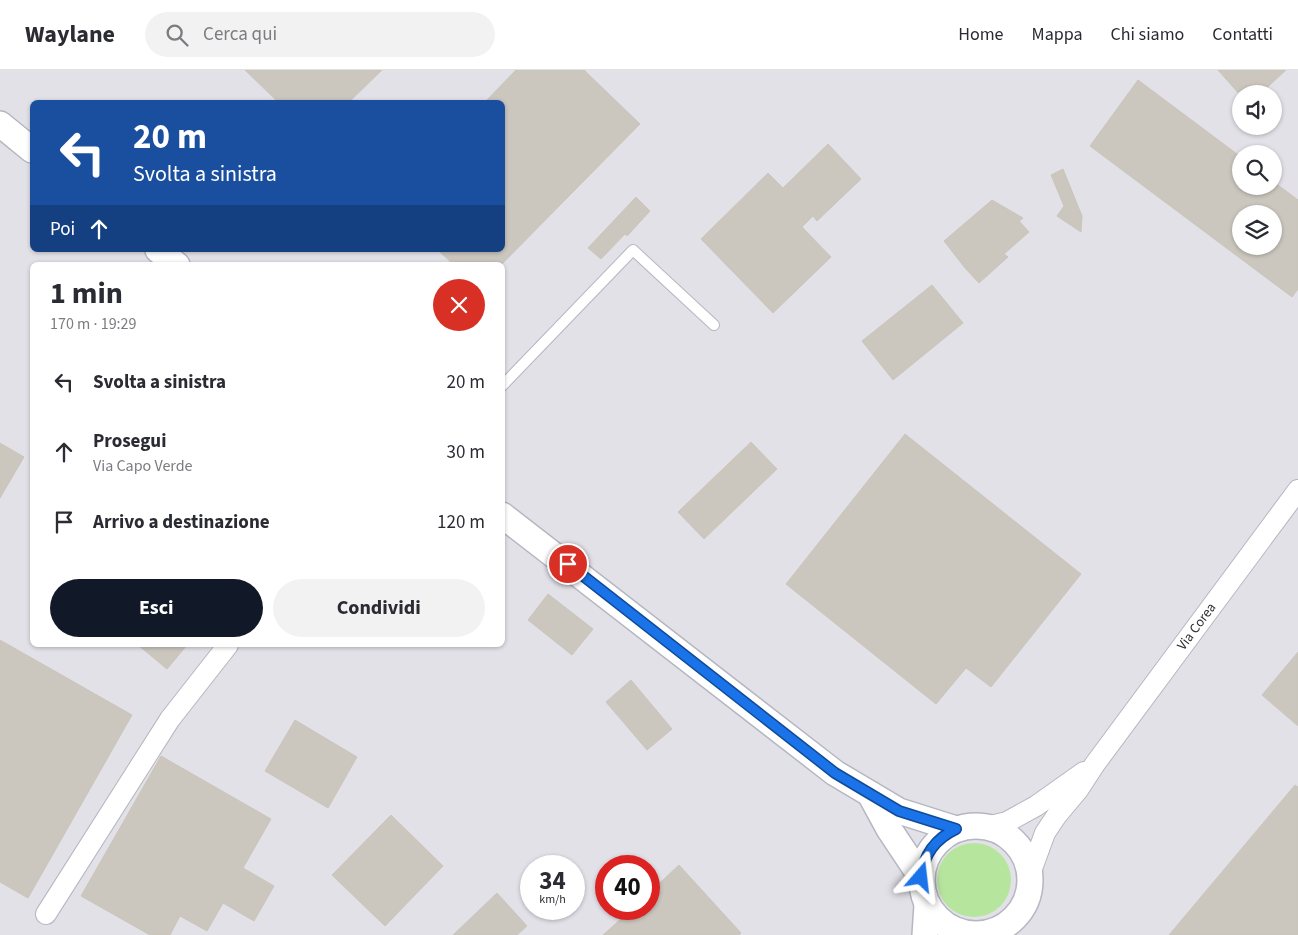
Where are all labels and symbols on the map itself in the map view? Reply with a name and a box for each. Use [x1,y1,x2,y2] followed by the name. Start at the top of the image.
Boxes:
[547,543,589,585] pin
[1172,599,1221,655] street label: Via Corea
[894,850,946,902] position arrow
[595,855,660,920] speed limit sign: 40

